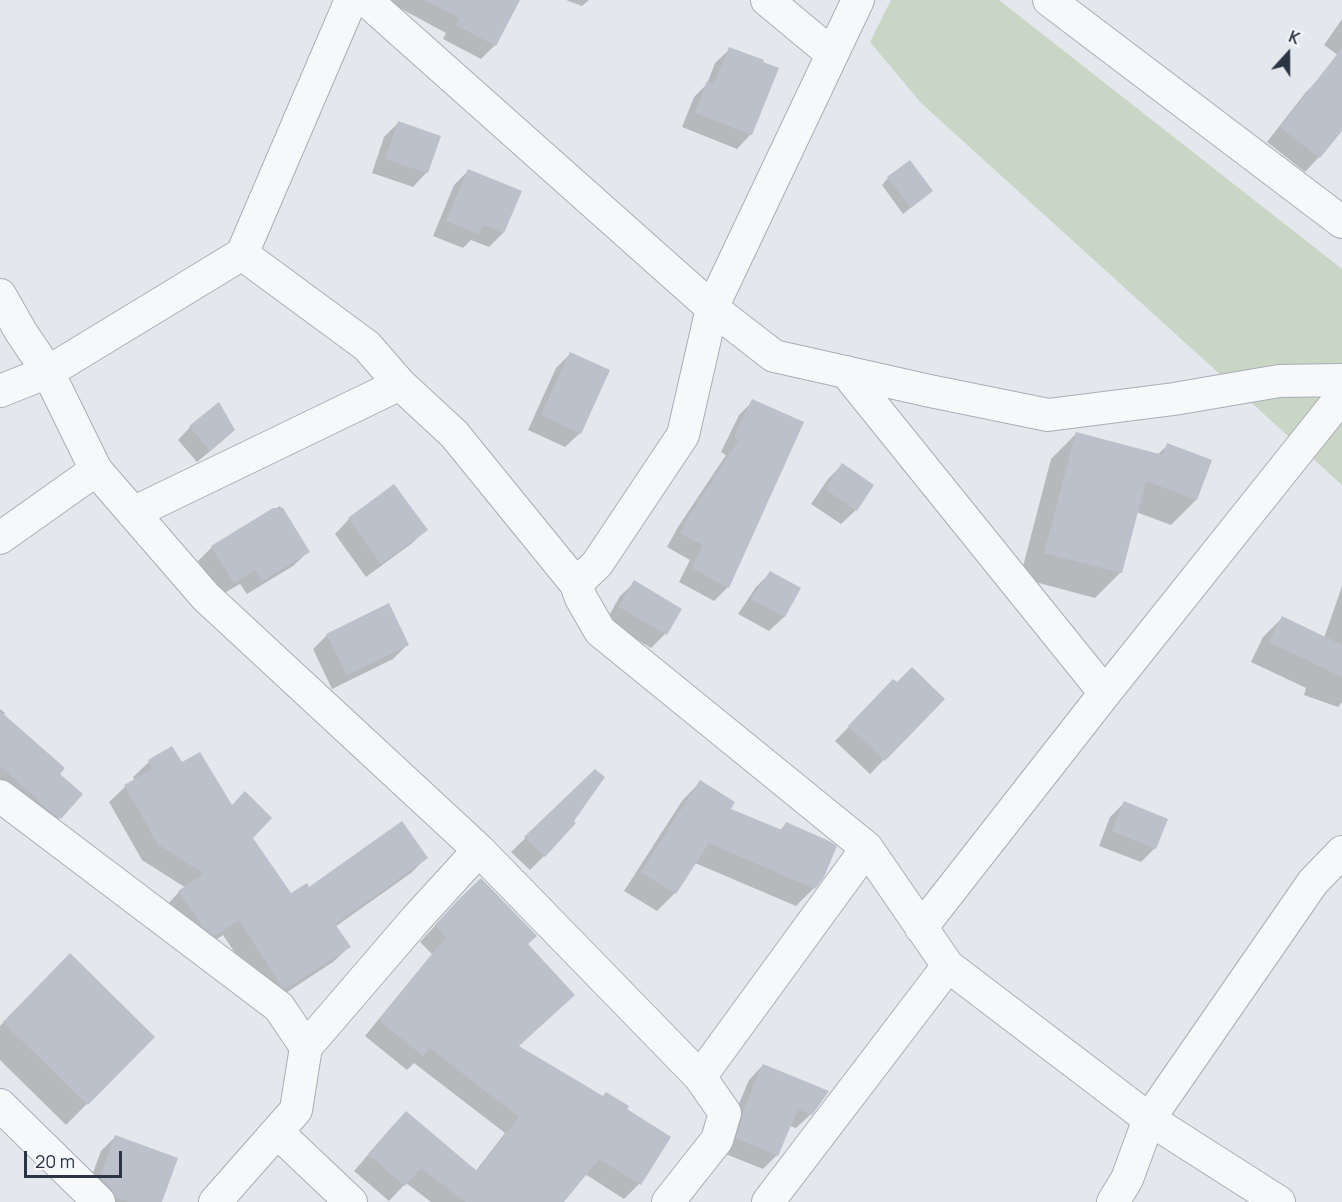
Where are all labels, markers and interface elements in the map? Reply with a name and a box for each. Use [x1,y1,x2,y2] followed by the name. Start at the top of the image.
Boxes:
[1258,24,1318,84] north arrow
[1286,25,1303,49] text: K
[27,1139,124,1177] scale bar
[35,1149,75,1173] text: 20 m

